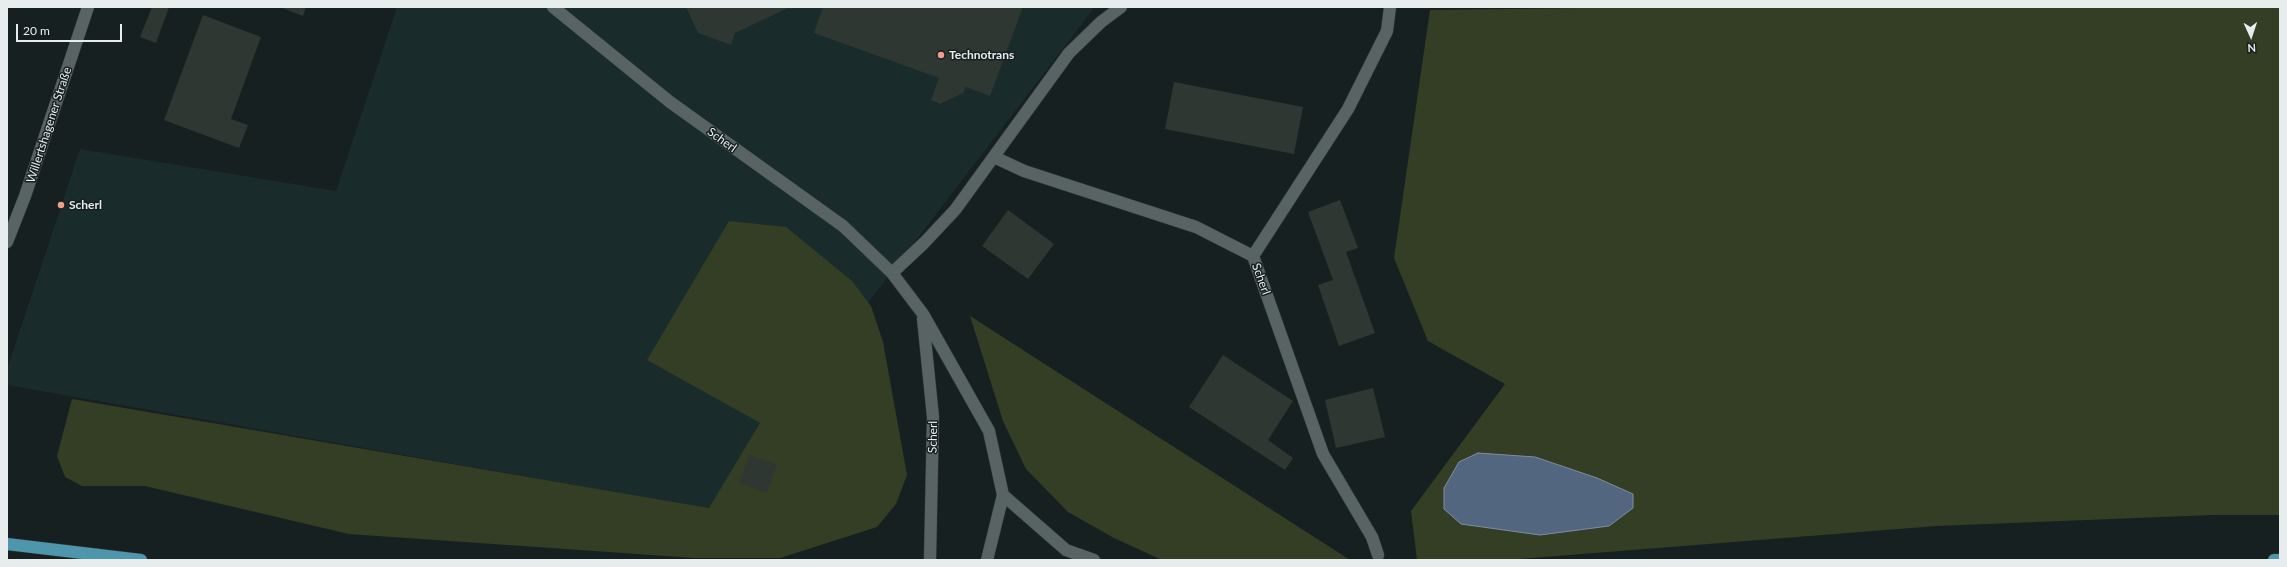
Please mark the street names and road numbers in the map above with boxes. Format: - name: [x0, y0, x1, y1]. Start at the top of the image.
- street label: Willertshagener Straße: [23, 65, 75, 185]
- street label: Scherl: [705, 125, 739, 155]
- street label: Scherl: [1249, 261, 1273, 297]
- street label: Scherl: [926, 421, 940, 453]

